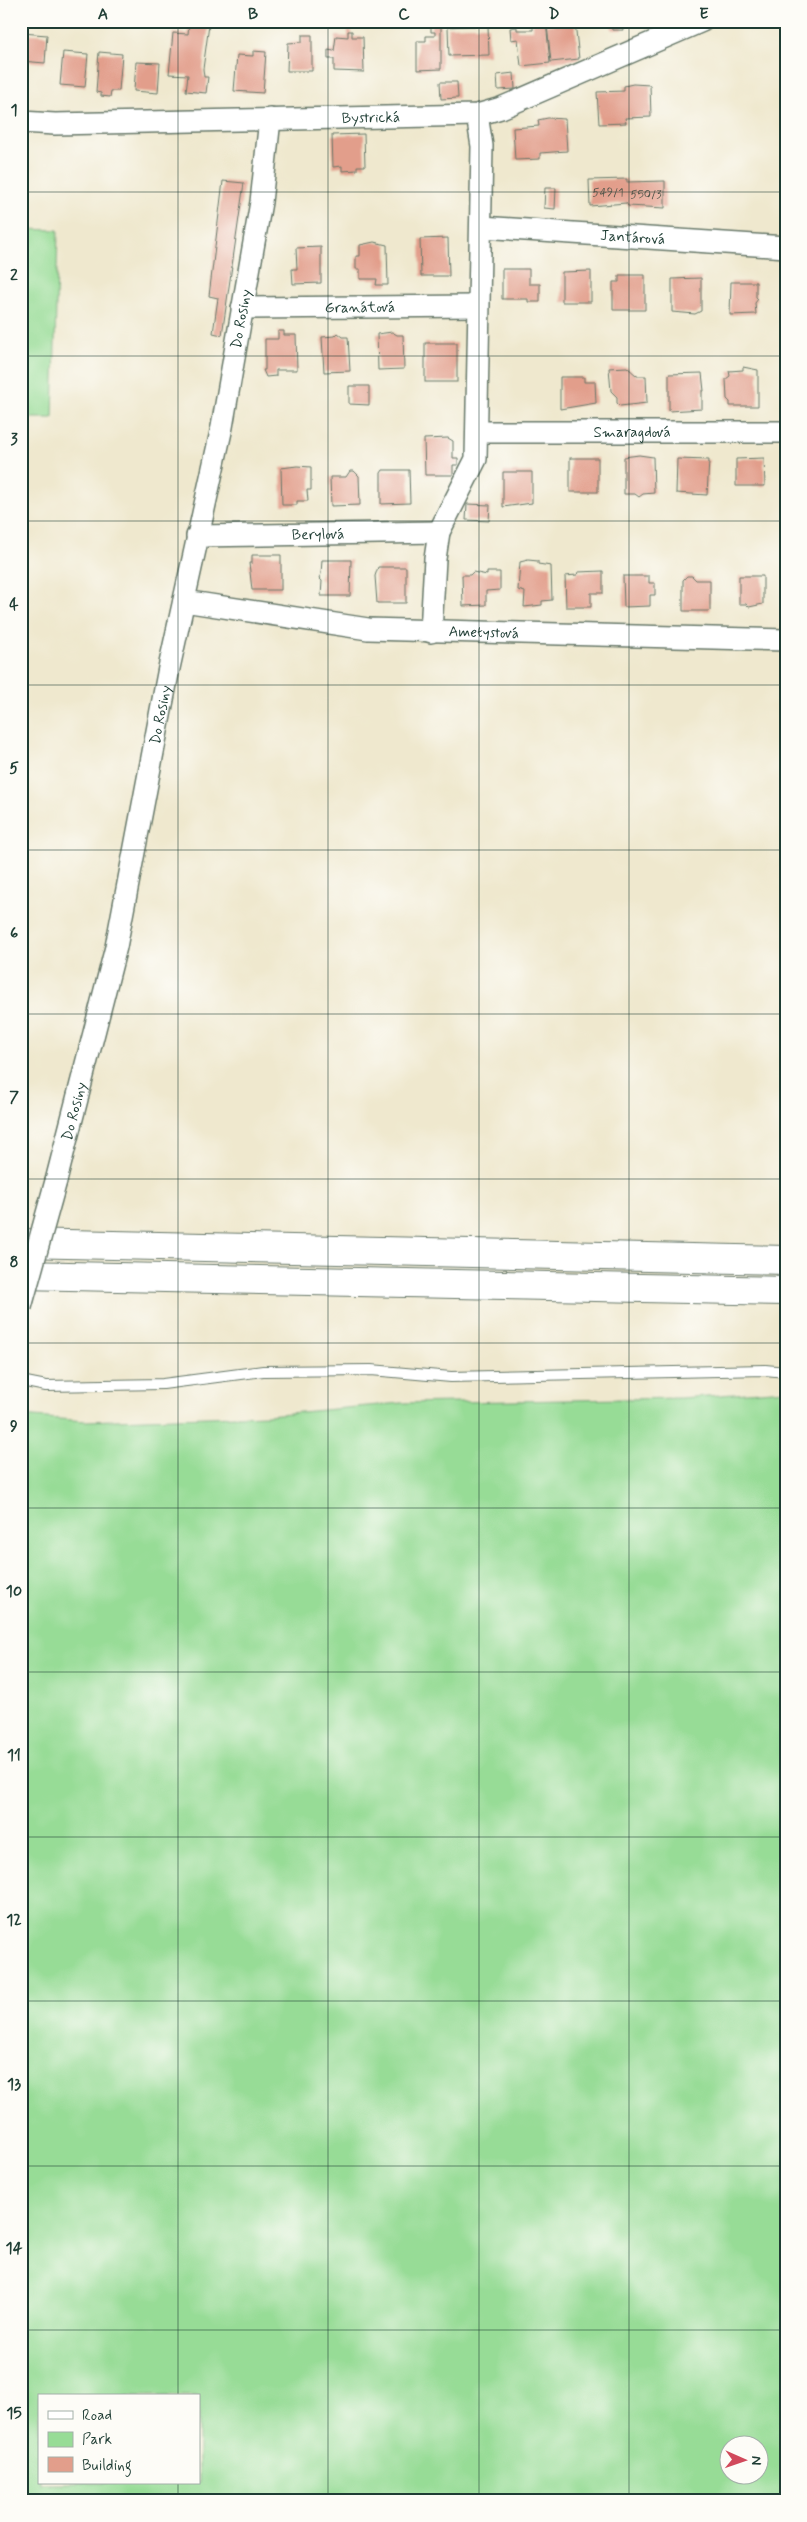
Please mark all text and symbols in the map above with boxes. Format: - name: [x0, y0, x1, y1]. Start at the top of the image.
- text: A: [98, 4, 108, 25]
- text: B: [248, 4, 258, 25]
- text: C: [398, 4, 410, 25]
- text: D: [548, 4, 560, 25]
- text: E: [699, 4, 709, 25]
- text: 1: [10, 100, 18, 121]
- street label: Bystrická: [342, 108, 400, 129]
- house number: 549/1: [592, 185, 624, 201]
- house number: 550/3: [630, 187, 662, 203]
- street label: Jantárová: [600, 226, 666, 250]
- text: 2: [10, 265, 18, 286]
- street label: Do Rosiny: [227, 288, 257, 350]
- street label: Granátová: [325, 298, 395, 318]
- street label: Smaragdová: [593, 423, 671, 443]
- text: 3: [10, 429, 18, 450]
- street label: Berylová: [292, 525, 344, 545]
- text: 4: [9, 594, 19, 615]
- street label: Ametystová: [448, 622, 519, 644]
- street label: Do Rosiny: [146, 683, 177, 746]
- text: 5: [9, 758, 19, 779]
- text: 6: [10, 923, 18, 944]
- street label: Do Rosiny: [58, 1080, 92, 1143]
- text: 7: [9, 1087, 19, 1108]
- text: 8: [9, 1252, 19, 1273]
- text: 9: [10, 1416, 18, 1437]
- text: 10: [6, 1581, 22, 1602]
- text: 11: [7, 1745, 21, 1766]
- text: 12: [6, 1910, 22, 1931]
- text: 13: [7, 2074, 21, 2095]
- text: 14: [6, 2238, 23, 2259]
- legend: [38, 2394, 200, 2484]
- text: 15: [6, 2403, 22, 2424]
- text: Road: [82, 2406, 112, 2426]
- text: Park: [82, 2430, 112, 2450]
- north arrow: [720, 2434, 770, 2484]
- text: N: [747, 2455, 765, 2465]
- text: Building: [82, 2456, 132, 2477]

